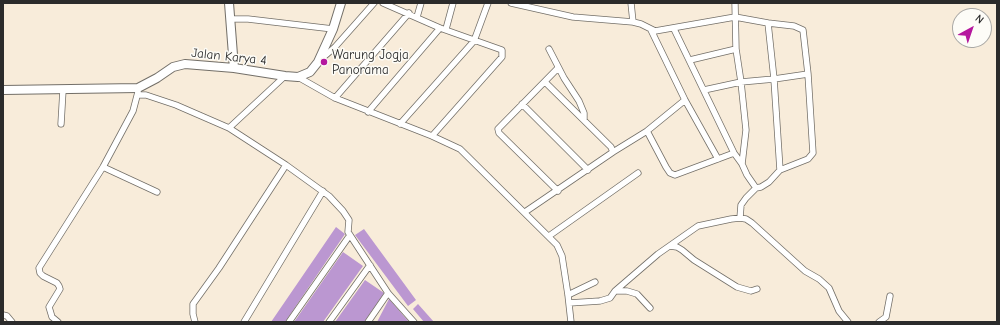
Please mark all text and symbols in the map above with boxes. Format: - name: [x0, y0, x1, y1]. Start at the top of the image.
- north arrow: [952, 8, 992, 48]
- text: N: [972, 12, 986, 26]
- street label: Jalan Karya 4: [190, 45, 268, 69]
- place label: Warung Jogja Panorama: [332, 47, 409, 78]
- marker: Warung Jogja Panorama: [319, 57, 329, 67]

